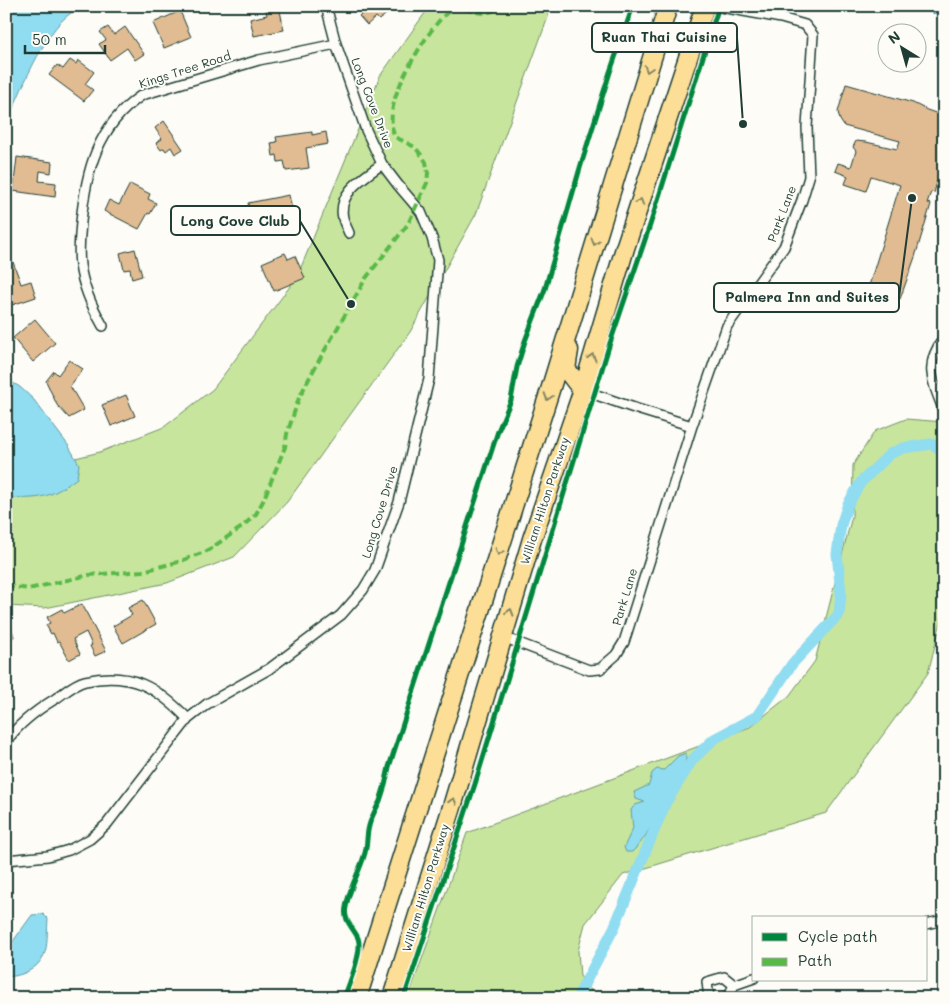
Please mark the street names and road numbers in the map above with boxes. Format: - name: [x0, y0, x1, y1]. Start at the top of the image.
- street label: Kings Tree Road: [137, 47, 233, 91]
- street label: Long Cove Drive: [348, 55, 398, 150]
- street label: Park Lane: [763, 183, 799, 244]
- street label: William Hilton Parkway: [516, 435, 572, 566]
- street label: Long Cove Drive: [357, 464, 401, 560]
- street label: Park Lane: [608, 566, 640, 627]
- street label: William Hilton Parkway: [398, 822, 452, 954]

